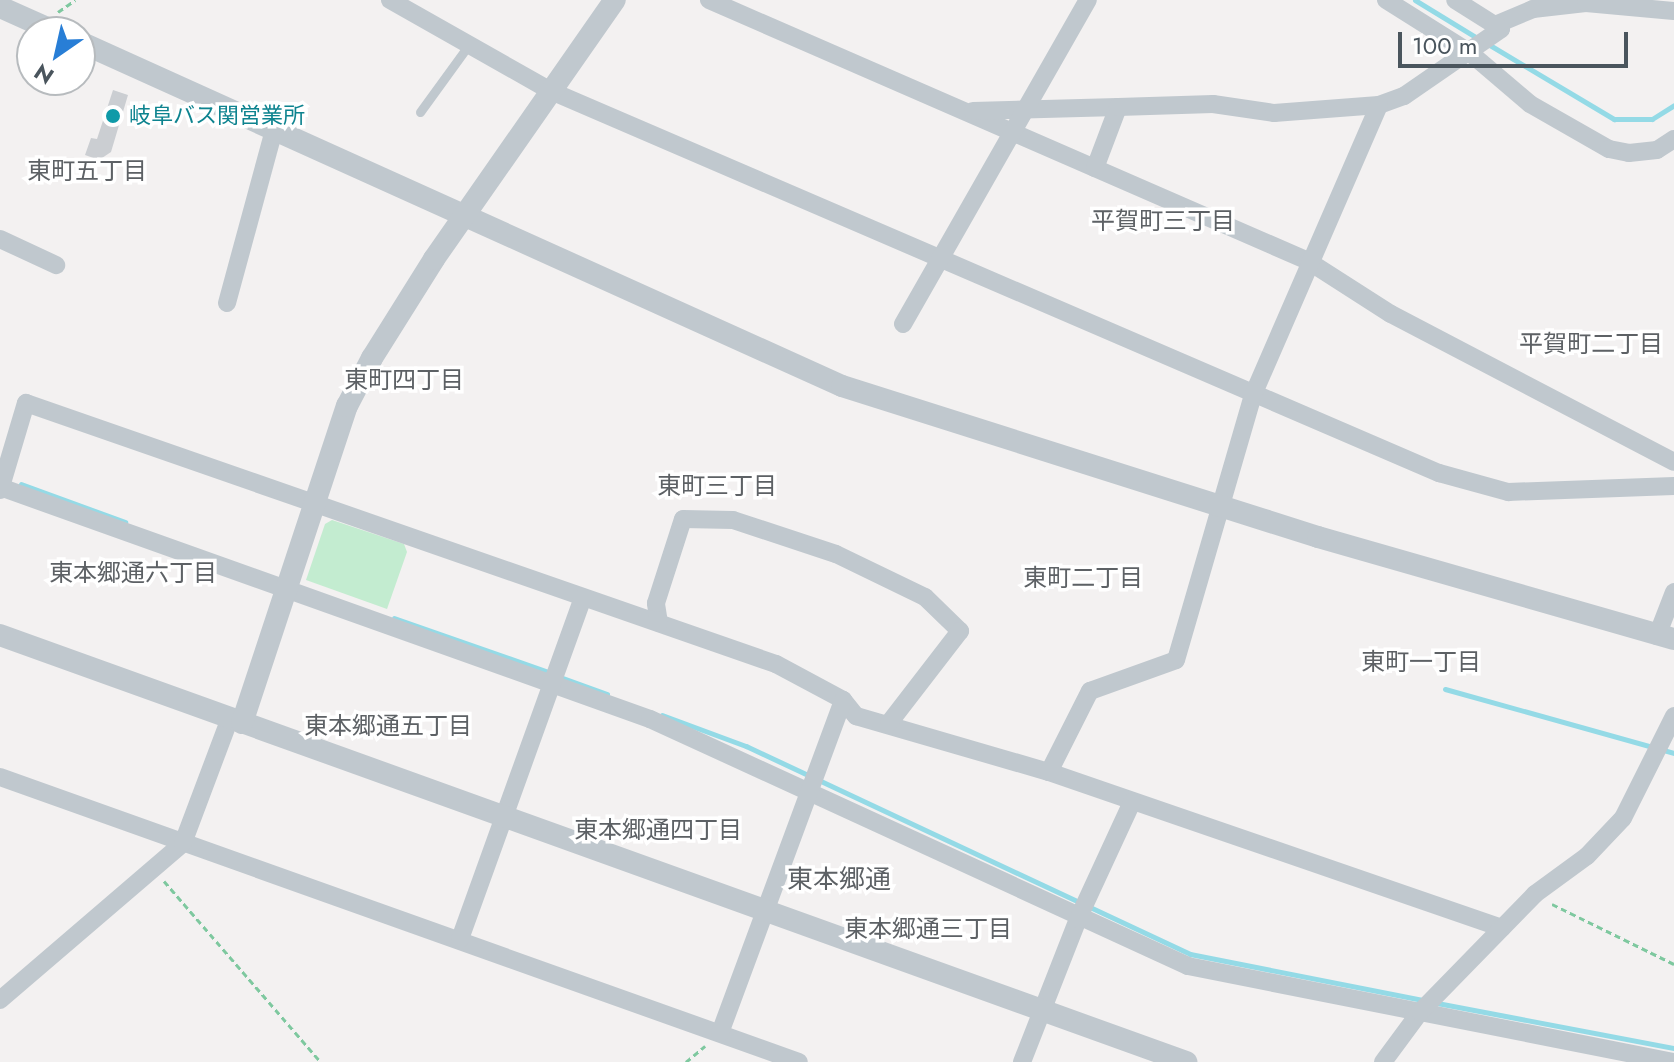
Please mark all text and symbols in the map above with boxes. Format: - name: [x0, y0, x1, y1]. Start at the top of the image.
- north arrow: [16, 16, 96, 96]
- scale bar: [1402, 16, 1632, 66]
- text: 100 m: [1412, 28, 1478, 63]
- text: N: [28, 56, 60, 92]
- place label: 岐阜バス関営業所: [129, 103, 305, 129]
- marker: 岐阜バス関営業所: [104, 107, 122, 125]
- district label: 東町五丁目: [27, 157, 147, 185]
- district label: 平賀町三丁目: [1091, 207, 1235, 235]
- district label: 平賀町二丁目: [1519, 330, 1663, 358]
- district label: 東町四丁目: [344, 366, 464, 394]
- district label: 東町三丁目: [657, 472, 777, 500]
- district label: 東本郷通六丁目: [49, 559, 217, 587]
- district label: 東町二丁目: [1023, 564, 1143, 592]
- district label: 東町一丁目: [1361, 648, 1481, 676]
- district label: 東本郷通五丁目: [304, 712, 472, 740]
- district label: 東本郷通四丁目: [574, 816, 742, 844]
- district label: 東本郷通: [787, 864, 891, 896]
- district label: 東本郷通三丁目: [844, 915, 1012, 943]

